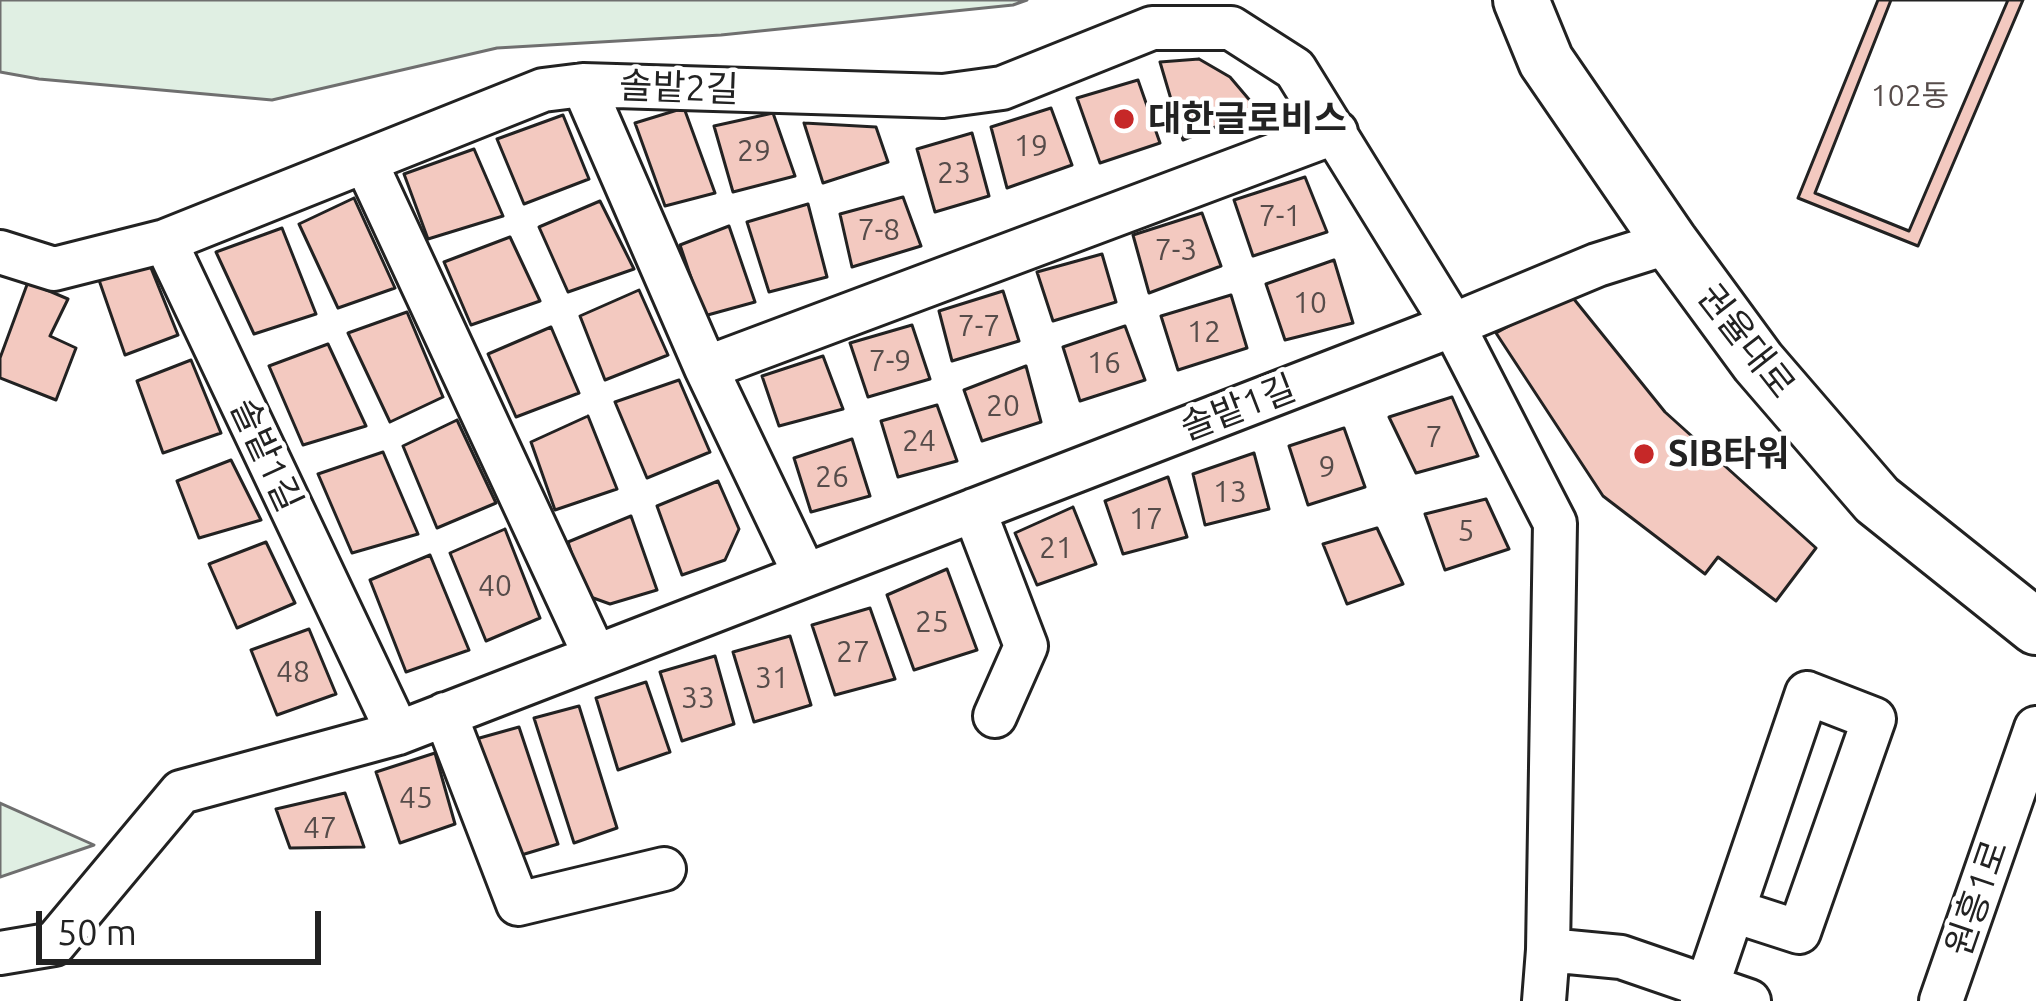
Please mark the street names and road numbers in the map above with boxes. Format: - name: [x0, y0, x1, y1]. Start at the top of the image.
- street label: 솔밭2길: [618, 64, 740, 112]
- street label: 권율대로: [1688, 276, 1804, 406]
- street label: 솔밭1길: [1174, 366, 1302, 450]
- street label: 솔밭1길: [221, 392, 311, 518]
- street label: 원흥1로: [1937, 834, 2017, 962]

